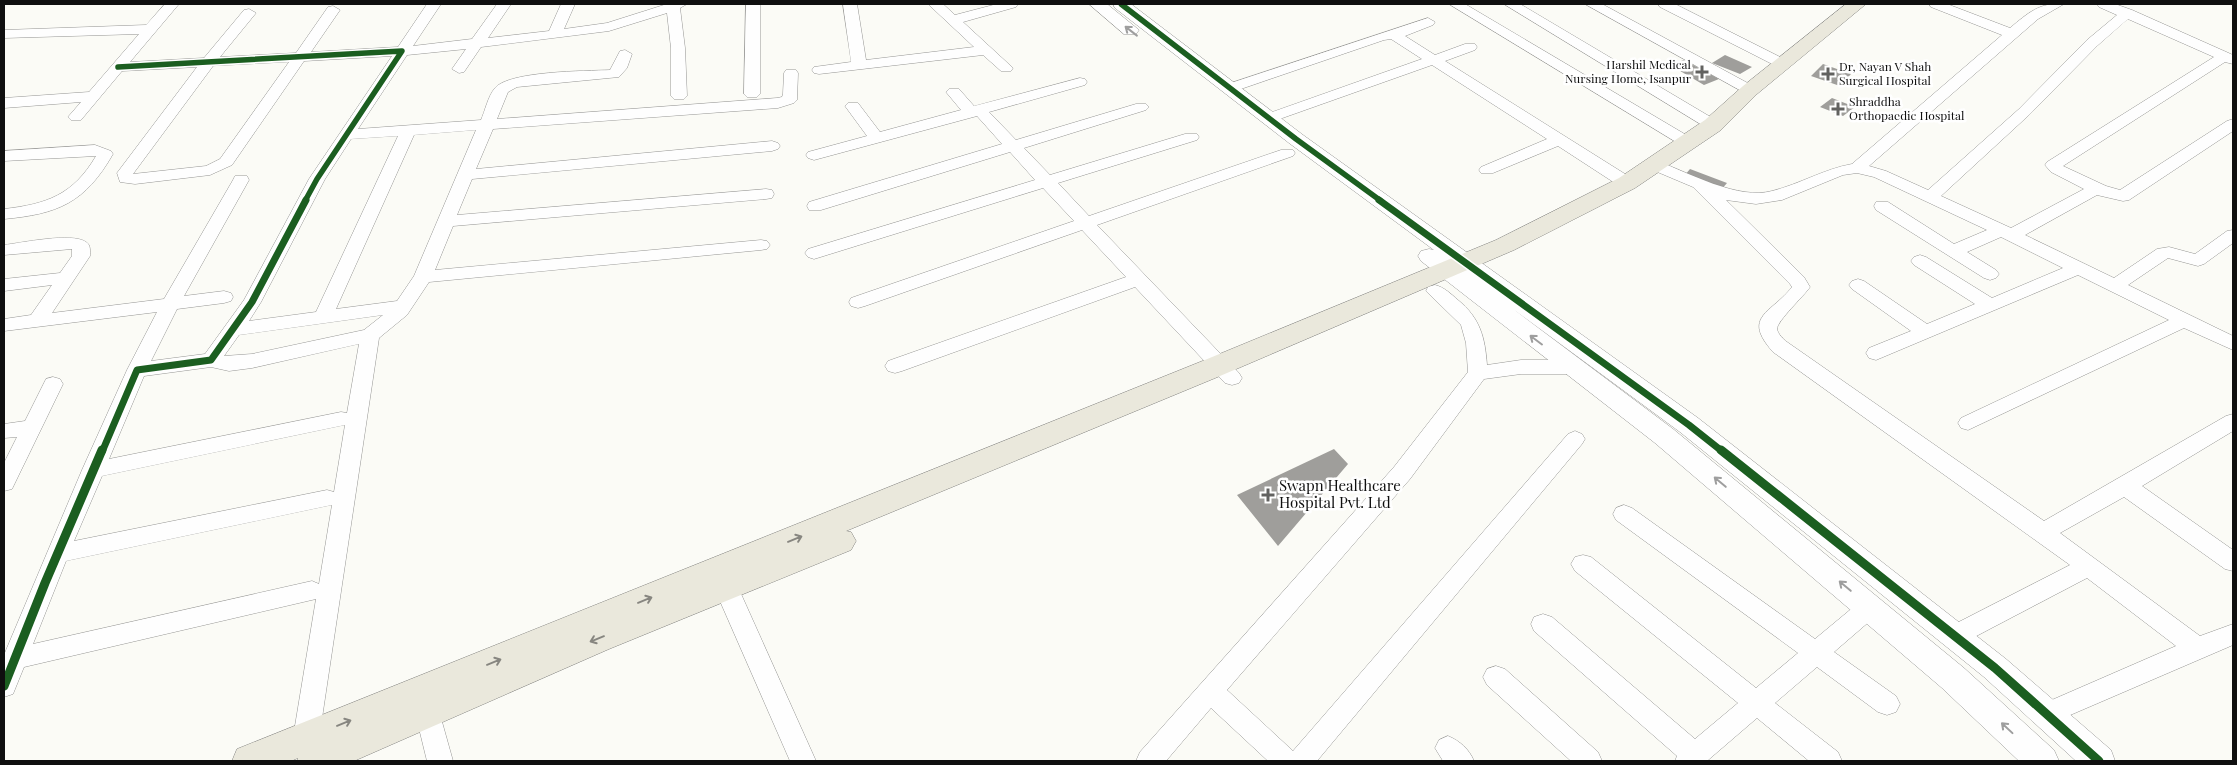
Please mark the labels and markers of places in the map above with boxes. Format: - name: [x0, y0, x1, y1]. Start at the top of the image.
- place label: Harshil Medical Nursing Home, Isanpur: [1565, 56, 1692, 86]
- place label: Dr, Nayan V Shah Surgical Hospital: [1839, 58, 1931, 88]
- marker: Harshil Medical Nursing Home, Isanpur: [1695, 65, 1709, 79]
- marker: Dr, Nayan V Shah Surgical Hospital: [1821, 67, 1835, 81]
- place label: Shraddha Orthopaedic Hospital: [1849, 93, 1965, 123]
- marker: Shraddha Orthopaedic Hospital: [1831, 102, 1845, 116]
- place label: Swapn Healthcare Hospital Pvt. Ltd: [1279, 475, 1401, 512]
- marker: Swapn Healthcare Hospital Pvt. Ltd: [1261, 488, 1275, 502]

